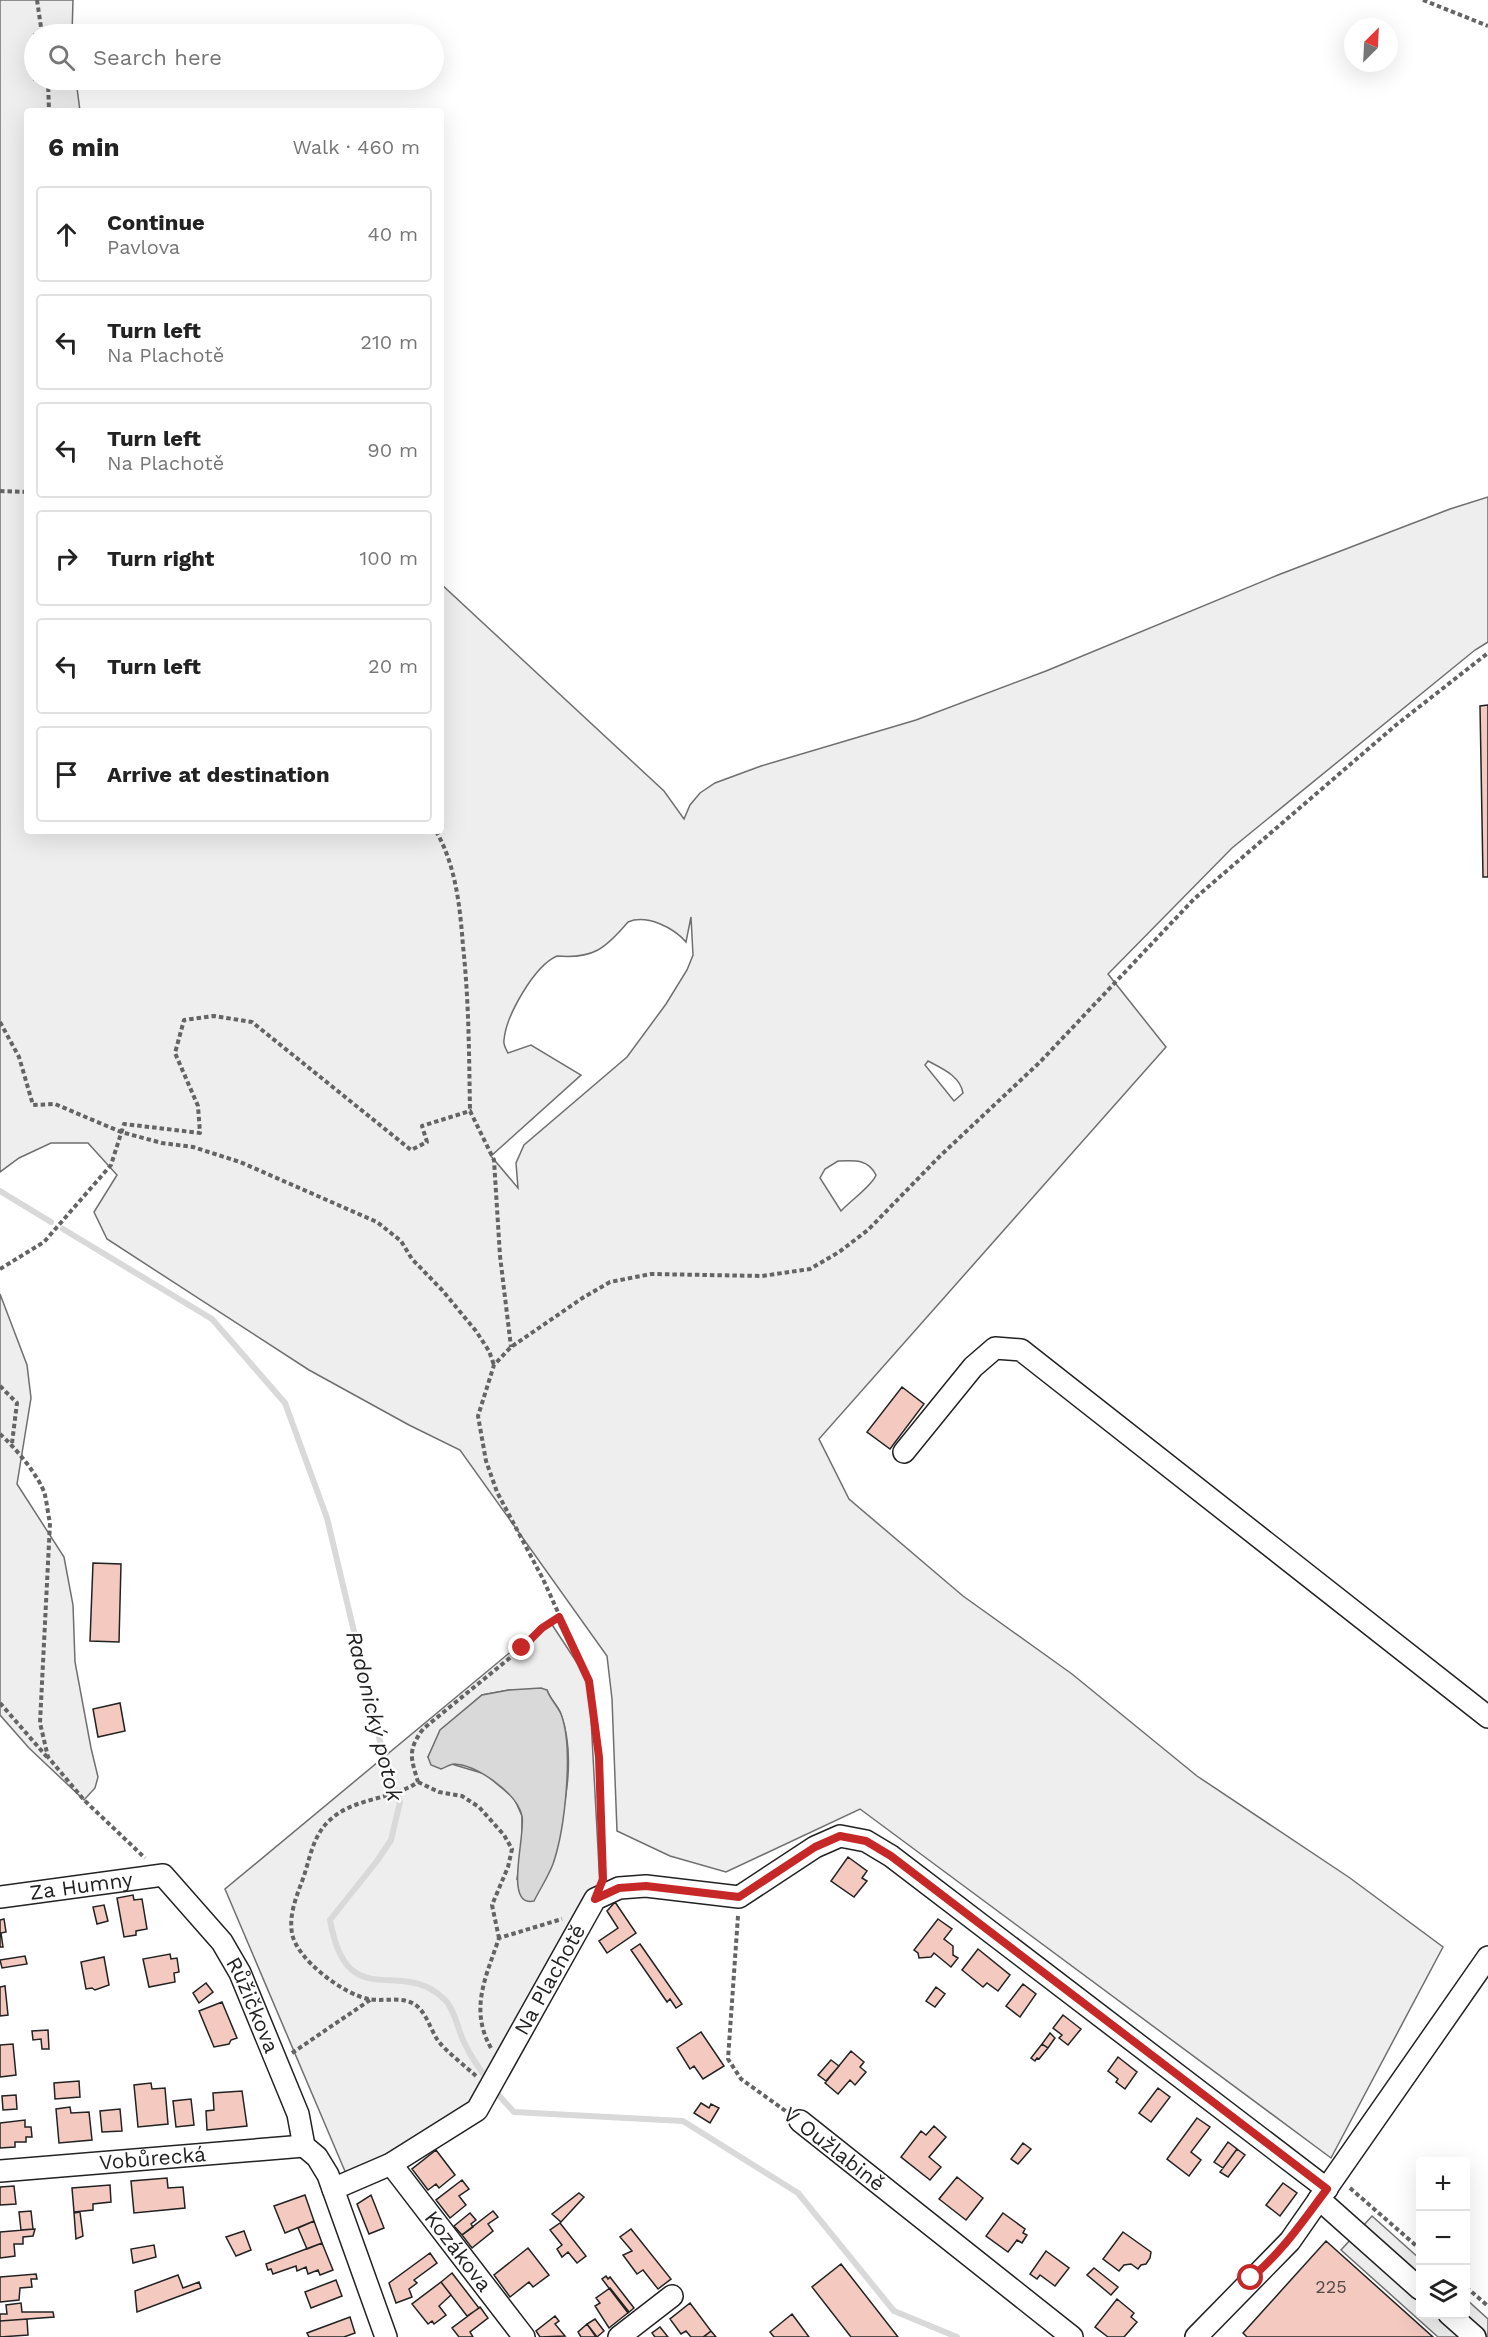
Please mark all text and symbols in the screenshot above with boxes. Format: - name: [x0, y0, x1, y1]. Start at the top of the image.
- north arrow: [1344, 18, 1398, 72]
- search box: [24, 24, 444, 90]
- icon: search: [45, 41, 78, 74]
- text: Search here: [93, 45, 222, 70]
- text: 6 min: [48, 132, 120, 162]
- text: Walk · 460 m: [292, 135, 420, 159]
- text: Continue: [107, 210, 205, 235]
- icon: ahead: [50, 218, 83, 251]
- text: 40 m: [367, 222, 418, 246]
- text: Pavlova: [107, 235, 180, 259]
- text: Turn left: [107, 318, 201, 343]
- icon: left: [50, 326, 83, 359]
- text: 210 m: [360, 330, 418, 354]
- text: Na Plachotě: [107, 343, 224, 367]
- text: Turn left: [107, 426, 201, 451]
- icon: left: [50, 434, 83, 467]
- text: 90 m: [367, 438, 418, 462]
- text: Na Plachotě: [107, 451, 224, 475]
- icon: right: [50, 542, 83, 575]
- text: Turn right: [107, 546, 214, 571]
- text: 100 m: [359, 546, 418, 570]
- icon: left: [50, 650, 83, 683]
- text: Turn left: [107, 654, 201, 679]
- text: 20 m: [368, 654, 418, 678]
- icon: arrive: [50, 758, 83, 791]
- text: Arrive at destination: [107, 762, 330, 787]
- water label: Radonický potok: [341, 1628, 408, 1805]
- route end: [508, 1634, 534, 1660]
- street label: Za Humny: [28, 1866, 134, 1905]
- street label: Na Plachotě: [508, 1920, 590, 2039]
- street label: Růžičkova: [221, 1952, 285, 2057]
- street label: V Oužlabině: [778, 2101, 890, 2196]
- street label: Vobůrecká: [98, 2141, 207, 2175]
- map controls: [1416, 2157, 1470, 2319]
- button: +: [1416, 2157, 1470, 2211]
- street label: Kozákova: [420, 2206, 497, 2296]
- button: −: [1416, 2211, 1470, 2265]
- route start: [1237, 2264, 1263, 2290]
- button: layers: [1416, 2265, 1470, 2319]
- house number: 225: [1315, 2276, 1347, 2297]

